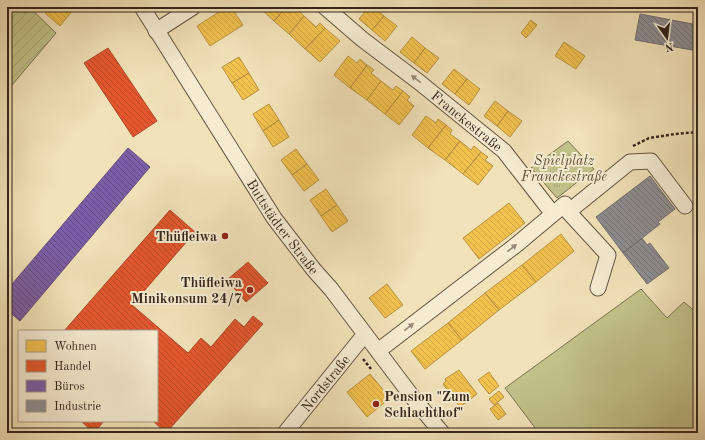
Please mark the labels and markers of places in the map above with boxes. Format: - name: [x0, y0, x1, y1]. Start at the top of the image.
- place label: Thüfleiwa: [155, 230, 217, 244]
- marker: Thüfleiwa: [220, 231, 230, 241]
- place label: Thüfleiwa Minikonsum 24/7: [131, 276, 242, 307]
- marker: Thüfleiwa Minikonsum 24/7: [245, 285, 255, 295]
- place label: Pension "Zum Schlachthof": [384, 390, 470, 420]
- marker: Pension "Zum Schlachthof": [371, 399, 381, 409]

